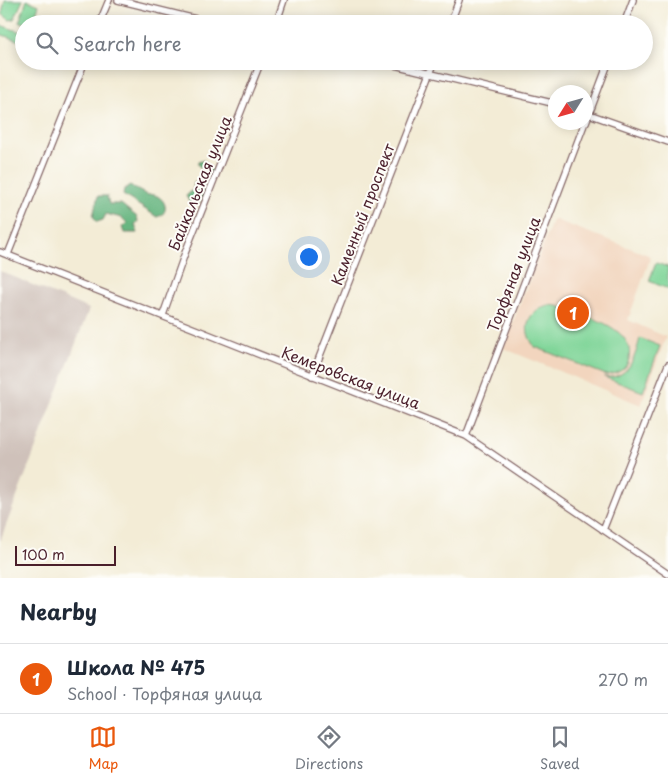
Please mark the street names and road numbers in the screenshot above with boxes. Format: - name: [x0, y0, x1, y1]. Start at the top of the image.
- street label: Байкальская улица: [161, 111, 237, 254]
- street label: Каменный проспект: [324, 139, 400, 288]
- street label: Торфяная улица: [480, 212, 546, 335]
- street label: Кемеровская улица: [278, 340, 424, 414]

